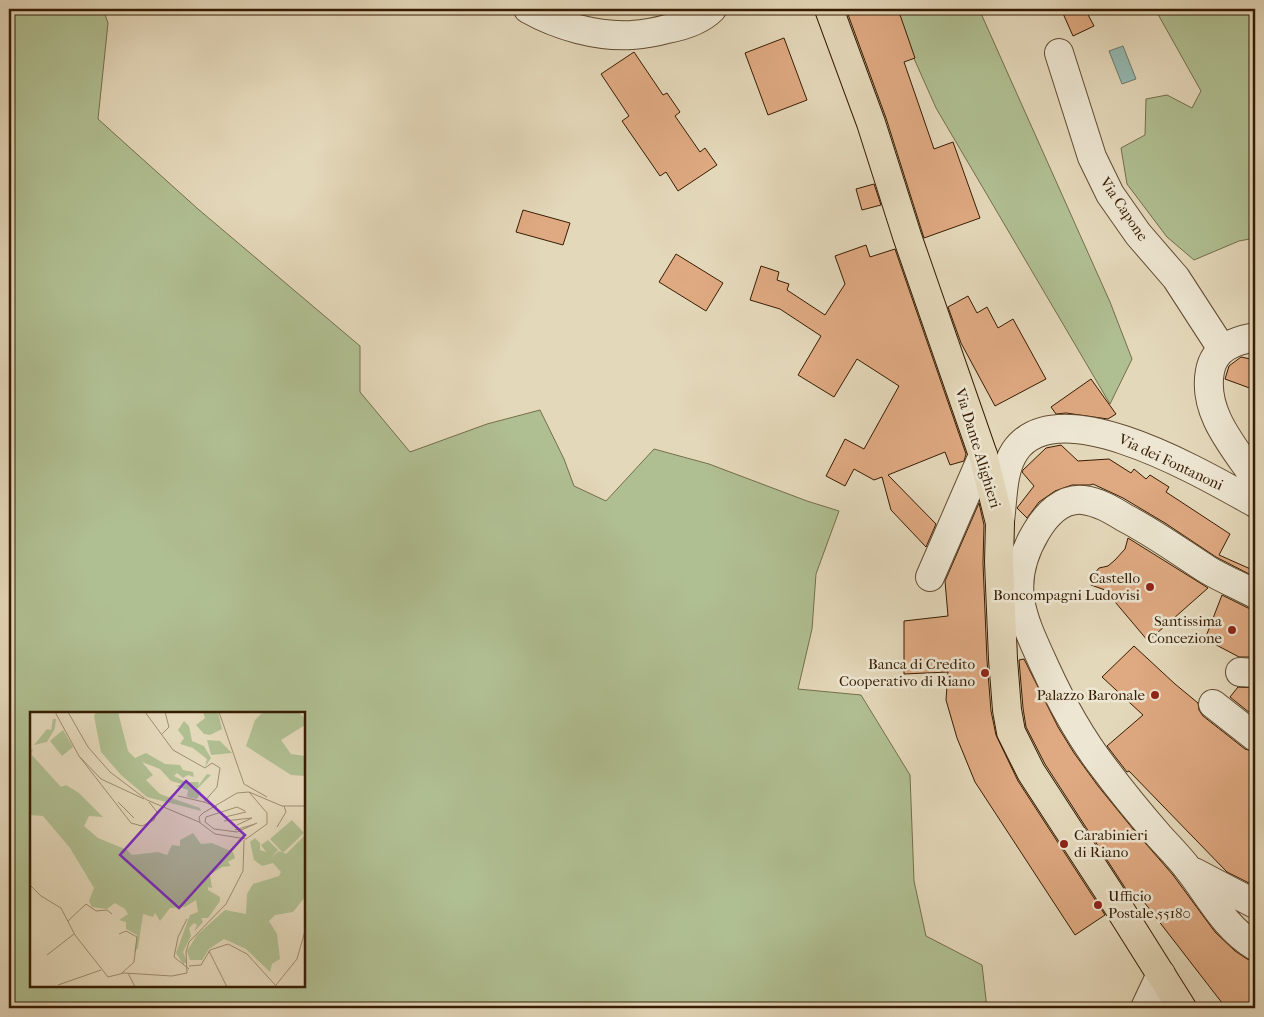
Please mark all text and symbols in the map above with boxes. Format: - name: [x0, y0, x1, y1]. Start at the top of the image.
- street label: Via Capone: [1096, 173, 1152, 245]
- street label: Via Dante Alighieri: [951, 385, 1005, 511]
- street label: Via dei Fontanoni: [1115, 429, 1227, 494]
- place label: Castello Boncompagni Ludovisi: [993, 569, 1141, 604]
- marker: Castello Boncompagni Ludovisi: [1144, 581, 1156, 593]
- place label: Santissima Concezione: [1147, 612, 1223, 647]
- marker: Santissima Concezione: [1226, 624, 1238, 636]
- place label: Banca di Credito Cooperativo di Riano: [839, 655, 975, 690]
- marker: Banca di Credito Cooperativo di Riano: [979, 667, 991, 679]
- place label: Palazzo Baronale: [1036, 686, 1146, 704]
- marker: Palazzo Baronale: [1149, 689, 1161, 701]
- inset map: [30, 712, 305, 987]
- place label: Carabinieri di Riano: [1074, 826, 1148, 861]
- marker: Carabinieri di Riano: [1058, 838, 1070, 850]
- place label: Ufficio Postale 55180: [1108, 887, 1191, 922]
- marker: Ufficio Postale 55180: [1092, 899, 1104, 911]

